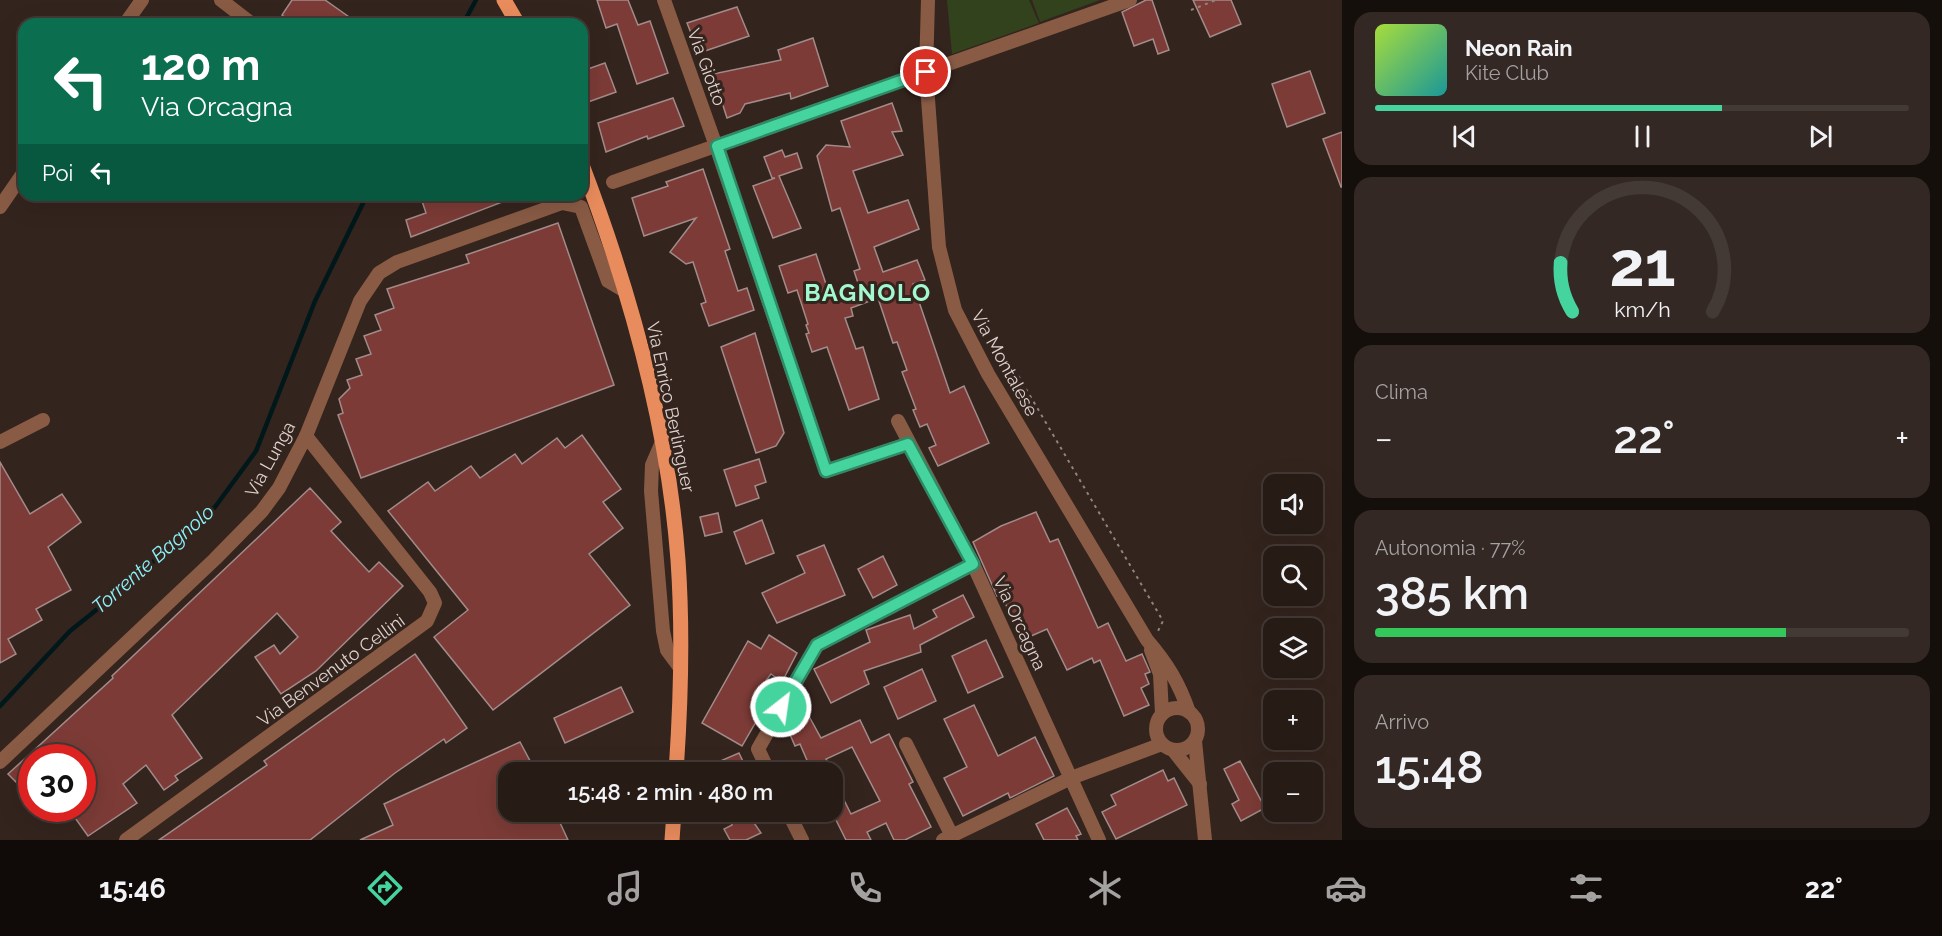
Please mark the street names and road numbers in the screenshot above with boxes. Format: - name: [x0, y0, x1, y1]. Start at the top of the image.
- street label: Via Giotto: [683, 26, 731, 109]
- street label: Via Montalese: [967, 306, 1043, 420]
- street label: Via Enrico Berlinguer: [643, 320, 700, 495]
- street label: Via Lunga: [241, 418, 299, 500]
- street label: Via Orcagna: [989, 573, 1051, 673]
- street label: Via Benvenuto Cellini: [253, 610, 409, 730]

